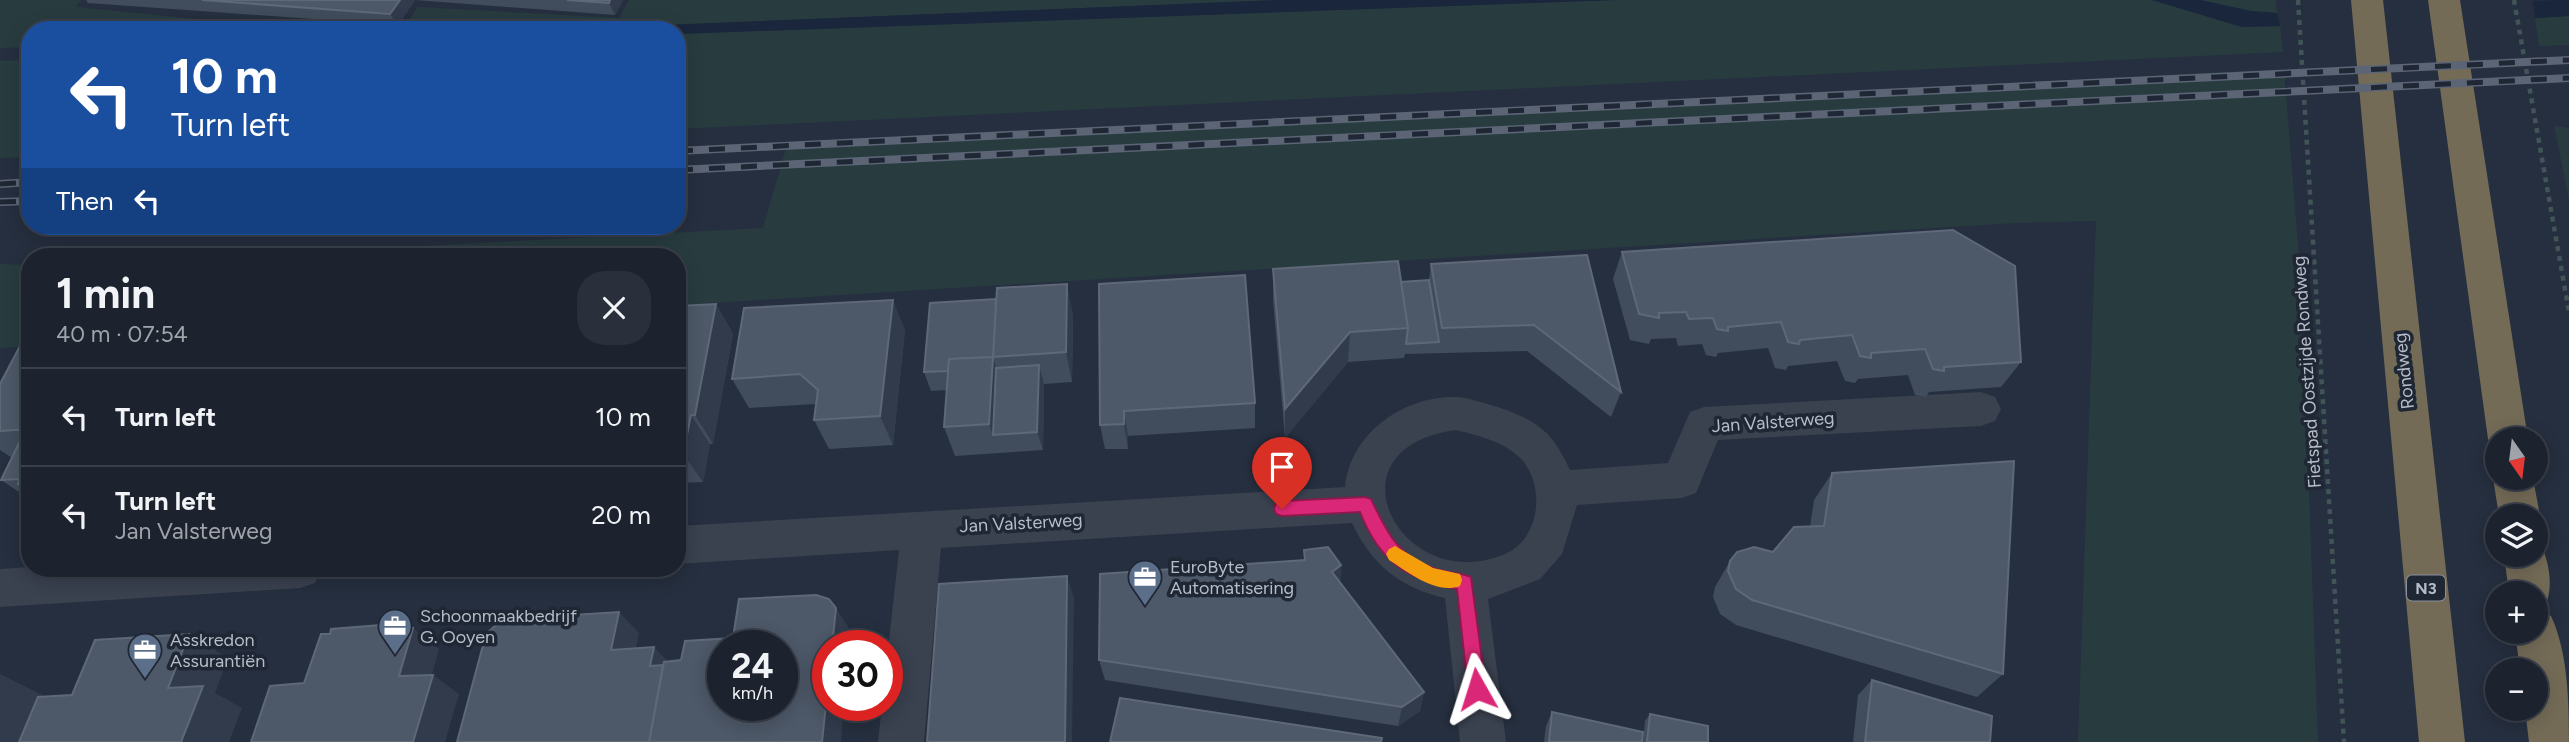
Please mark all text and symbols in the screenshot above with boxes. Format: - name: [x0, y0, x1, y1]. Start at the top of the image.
- text: 10 m: [171, 46, 278, 105]
- icon: left: [56, 49, 147, 140]
- text: Turn left: [171, 106, 290, 144]
- icon: left: [128, 182, 166, 220]
- text: Then: [56, 185, 114, 217]
- street label: Fietspad Oostzijde Rondweg: [2288, 255, 2326, 489]
- text: 1 min: [56, 268, 155, 319]
- button: close: [577, 271, 651, 345]
- text: 40 m · 07:54: [56, 320, 188, 348]
- street label: Rondweg: [2389, 332, 2419, 410]
- icon: left: [56, 398, 94, 436]
- text: Turn left: [115, 401, 216, 433]
- text: 10 m: [595, 401, 651, 433]
- street label: Jan Valsterweg: [1711, 407, 1835, 437]
- north arrow: [2485, 427, 2548, 490]
- map controls: [2485, 427, 2548, 721]
- pin: [1252, 437, 1312, 509]
- icon: arrive: [1263, 448, 1301, 486]
- text: Turn left: [115, 485, 216, 517]
- icon: left: [56, 496, 94, 534]
- text: 20 m: [591, 499, 651, 531]
- button: layers: [2485, 504, 2548, 567]
- street label: Jan Valsterweg: [959, 509, 1083, 537]
- text: Jan Valsterweg: [115, 517, 272, 545]
- place label: EuroByte Automatisering: [1170, 556, 1294, 599]
- office icon: EuroByte Automatisering: [1126, 558, 1164, 607]
- road number: N3: [2407, 576, 2445, 600]
- button: +: [2485, 581, 2548, 644]
- place label: Schoonmaakbedrijf G. Ooyen: [420, 605, 577, 648]
- office icon: Schoonmaakbedrijf G. Ooyen: [376, 607, 414, 656]
- place label: Asskredon Assurantiën: [170, 629, 265, 672]
- speed limit sign: 30: [812, 630, 903, 721]
- office icon: Asskredon Assurantiën: [126, 631, 164, 680]
- text: 24: [731, 645, 774, 687]
- position arrow: [1440, 652, 1514, 726]
- button: −: [2485, 658, 2548, 721]
- text: km/h: [732, 682, 773, 704]

